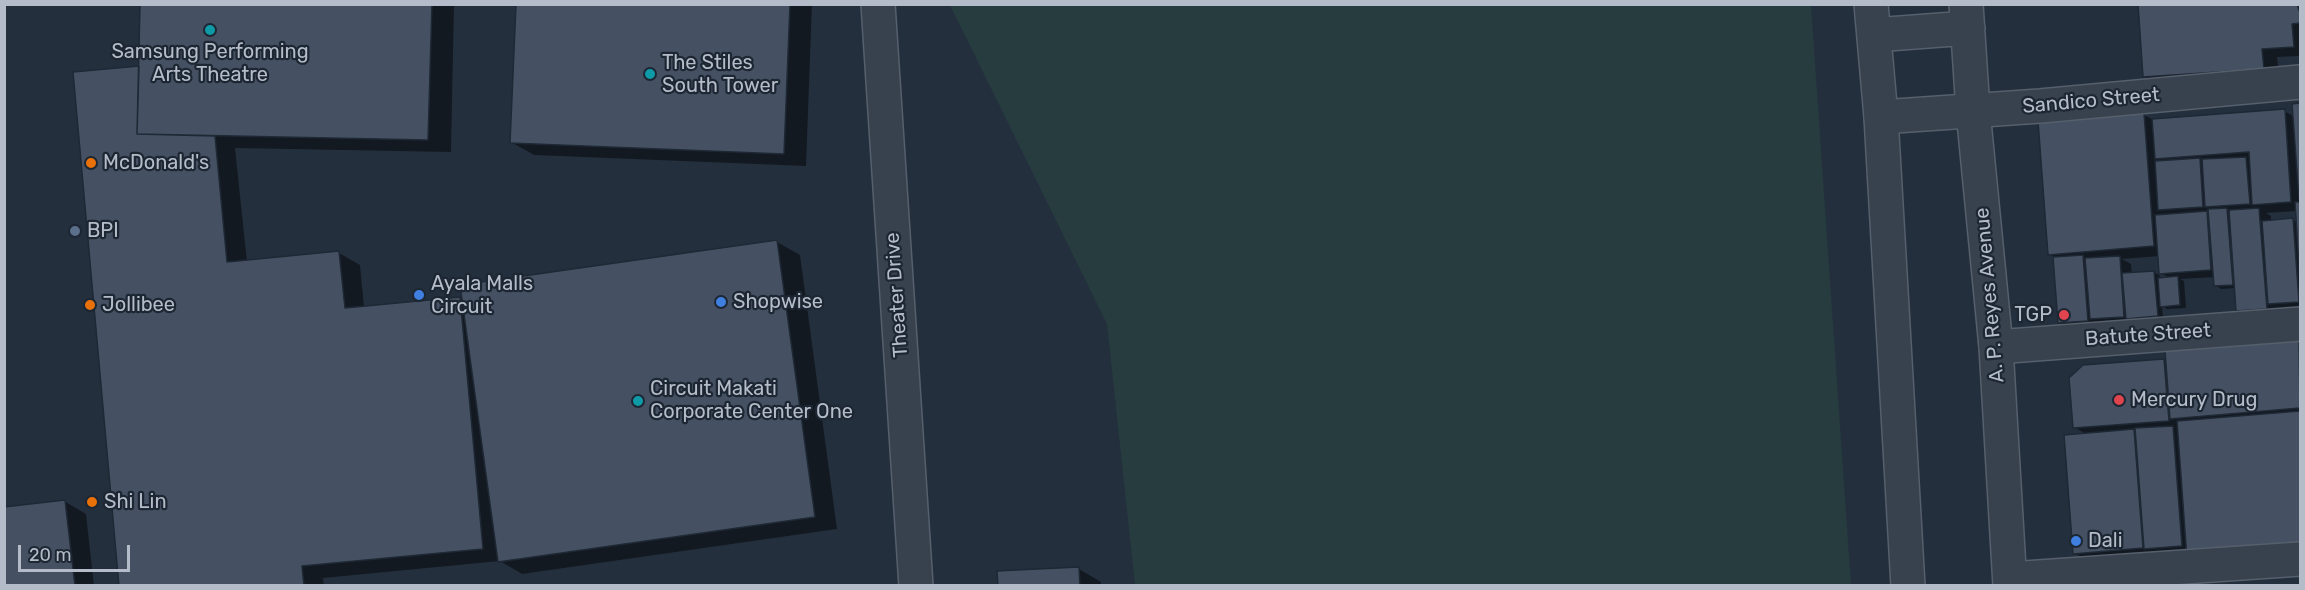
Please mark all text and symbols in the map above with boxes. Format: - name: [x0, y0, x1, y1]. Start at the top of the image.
- marker: Samsung Performing Arts Theatre: [203, 23, 217, 37]
- place label: Samsung Performing Arts Theatre: [111, 40, 309, 87]
- place label: The Stiles South Tower: [662, 51, 778, 98]
- marker: The Stiles South Tower: [643, 67, 657, 81]
- street label: Sandico Street: [2021, 83, 2161, 119]
- place label: McDonald's: [103, 151, 209, 175]
- marker: McDonald's: [84, 156, 98, 170]
- street label: A. P. Reyes Avenue: [1970, 207, 2010, 383]
- place label: BPI: [87, 219, 119, 243]
- marker: BPI: [68, 224, 82, 238]
- street label: Theater Drive: [881, 232, 913, 358]
- place label: Ayala Malls Circuit: [431, 272, 533, 319]
- marker: Ayala Malls Circuit: [412, 288, 426, 302]
- place label: Shopwise: [733, 290, 823, 314]
- place label: Jollibee: [102, 293, 175, 317]
- marker: Shopwise: [714, 295, 728, 309]
- marker: Jollibee: [83, 298, 97, 312]
- place label: TGP: [2014, 303, 2052, 327]
- marker: TGP: [2057, 308, 2071, 322]
- street label: Batute Street: [2084, 319, 2212, 351]
- place label: Circuit Makati Corporate Center One: [650, 377, 853, 424]
- place label: Mercury Drug: [2131, 388, 2257, 412]
- marker: Mercury Drug: [2112, 393, 2126, 407]
- marker: Circuit Makati Corporate Center One: [631, 394, 645, 408]
- place label: Shi Lin: [104, 490, 167, 514]
- marker: Shi Lin: [85, 495, 99, 509]
- place label: Dali: [2088, 529, 2123, 553]
- scale bar: [21, 533, 134, 571]
- marker: Dali: [2069, 534, 2083, 548]
- text: 20 m: [29, 544, 71, 566]

